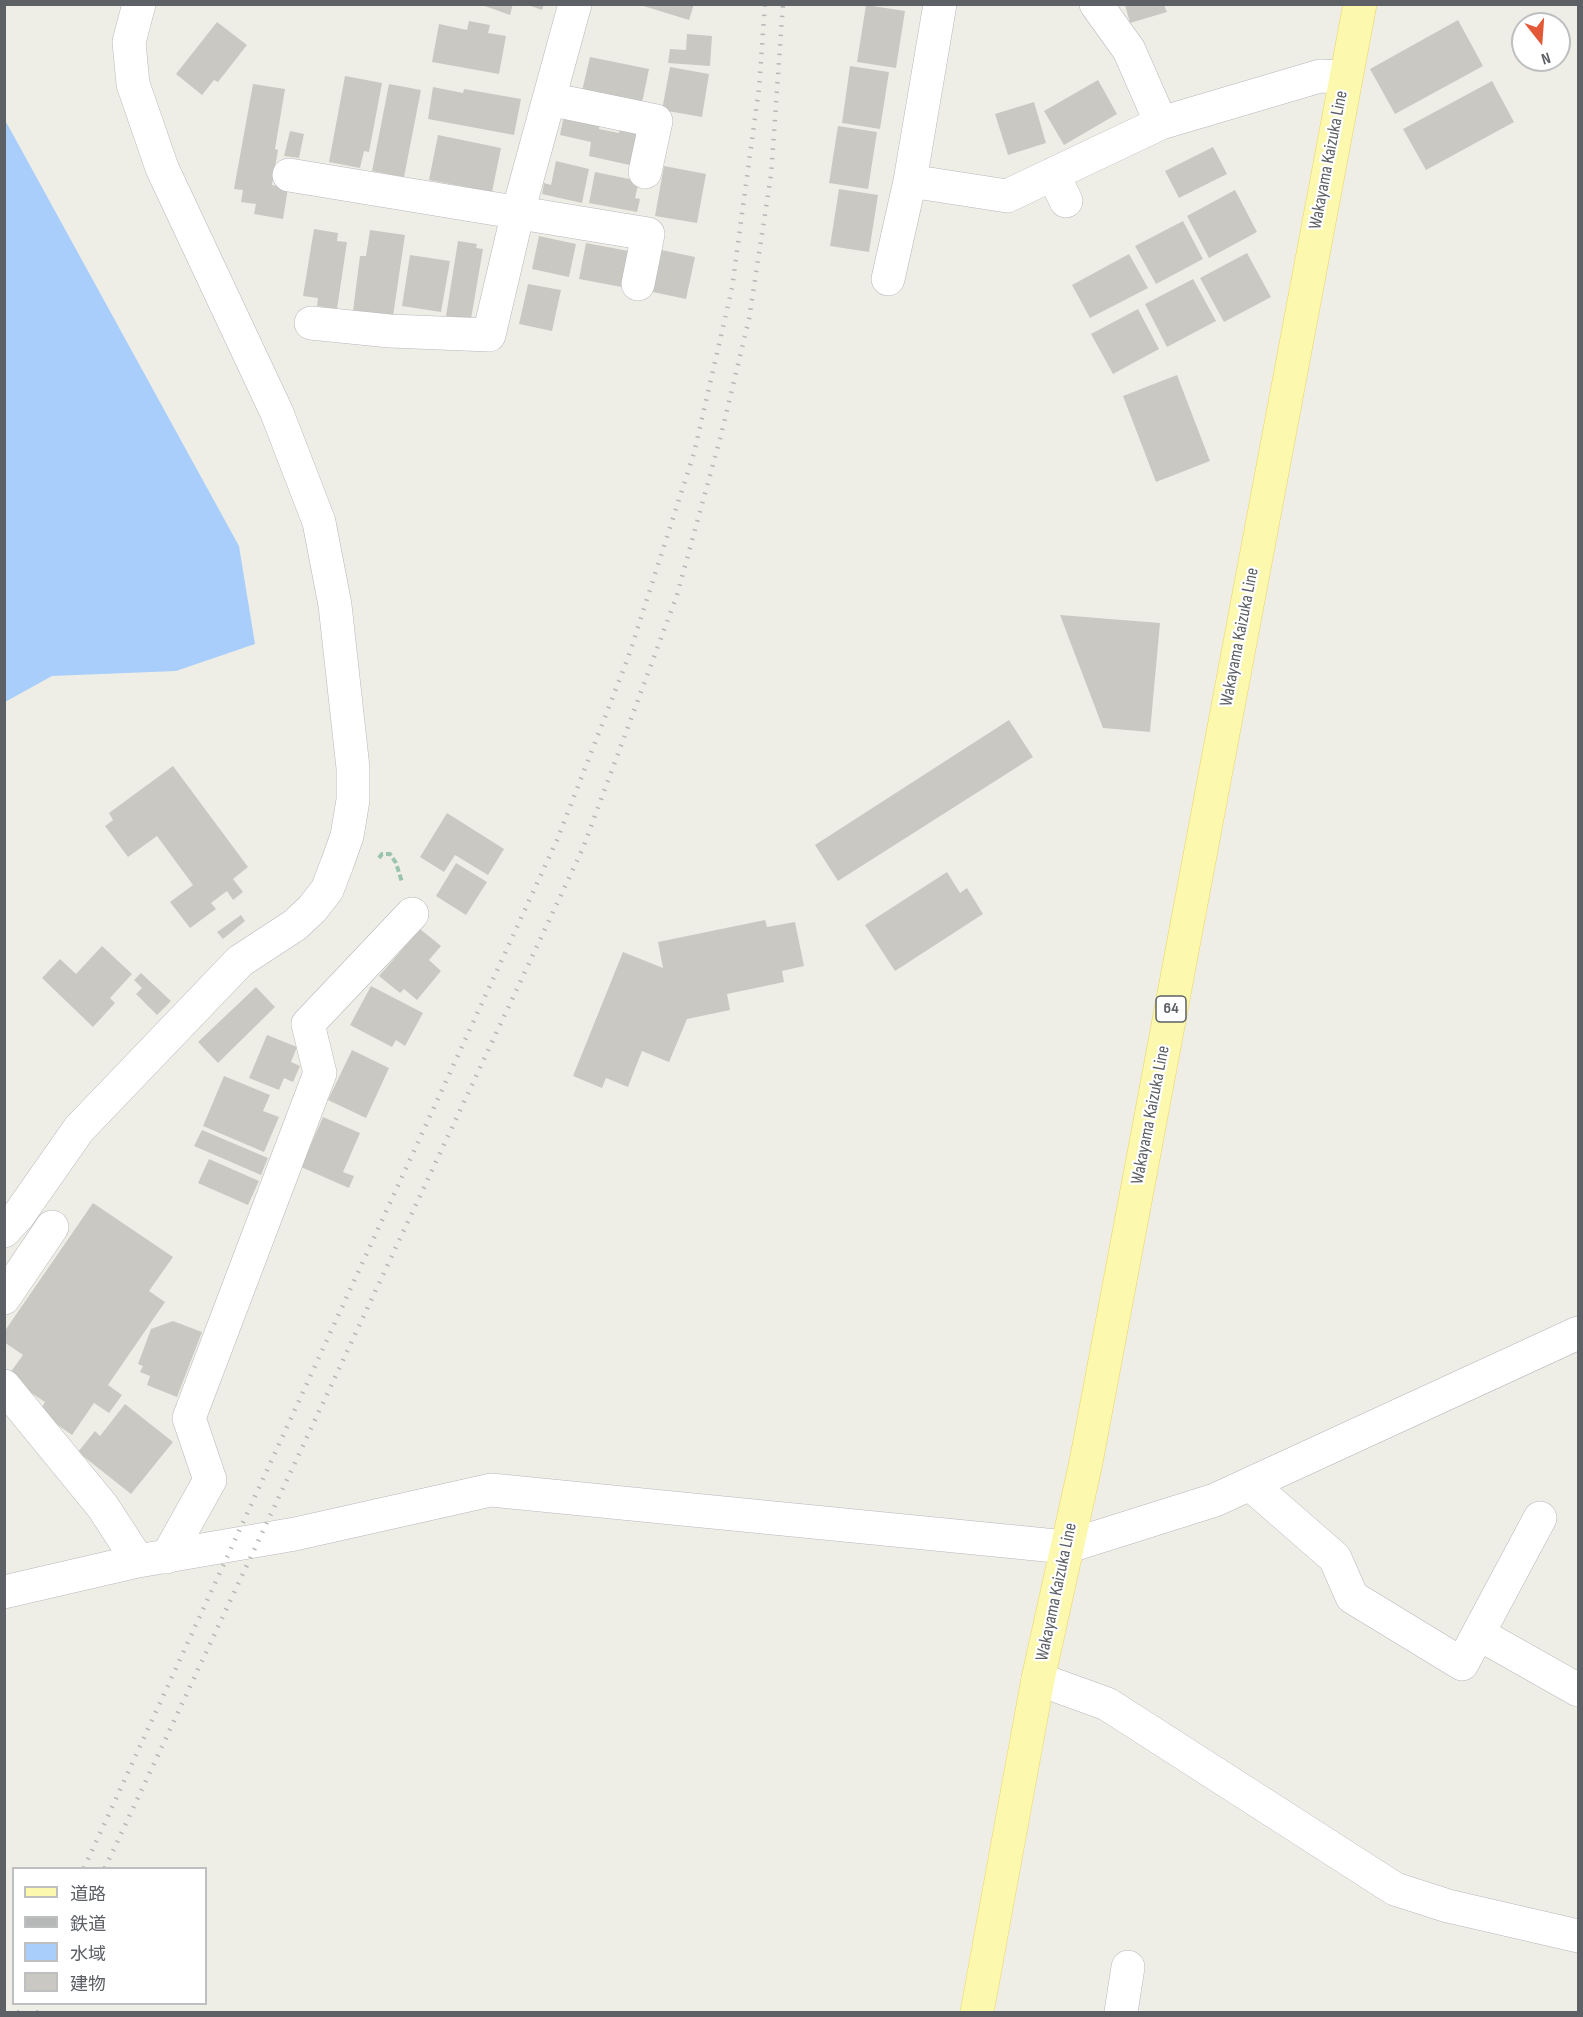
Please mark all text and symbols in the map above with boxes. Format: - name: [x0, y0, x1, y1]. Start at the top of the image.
- north arrow: [1511, 12, 1571, 72]
- text: N: [1539, 47, 1553, 68]
- street label: Wakayama Kaizuka Line: [1305, 89, 1353, 231]
- street label: Wakayama Kaizuka Line: [1216, 566, 1264, 708]
- road number: 64: [1156, 996, 1186, 1022]
- street label: Wakayama Kaizuka Line: [1127, 1044, 1175, 1186]
- street label: Wakayama Kaizuka Line: [1032, 1521, 1082, 1663]
- legend: [12, 1867, 207, 2005]
- text: 道路: [70, 1884, 106, 1905]
- text: 鉄道: [70, 1914, 106, 1935]
- text: 水域: [70, 1944, 106, 1965]
- text: 建物: [70, 1974, 106, 1995]

